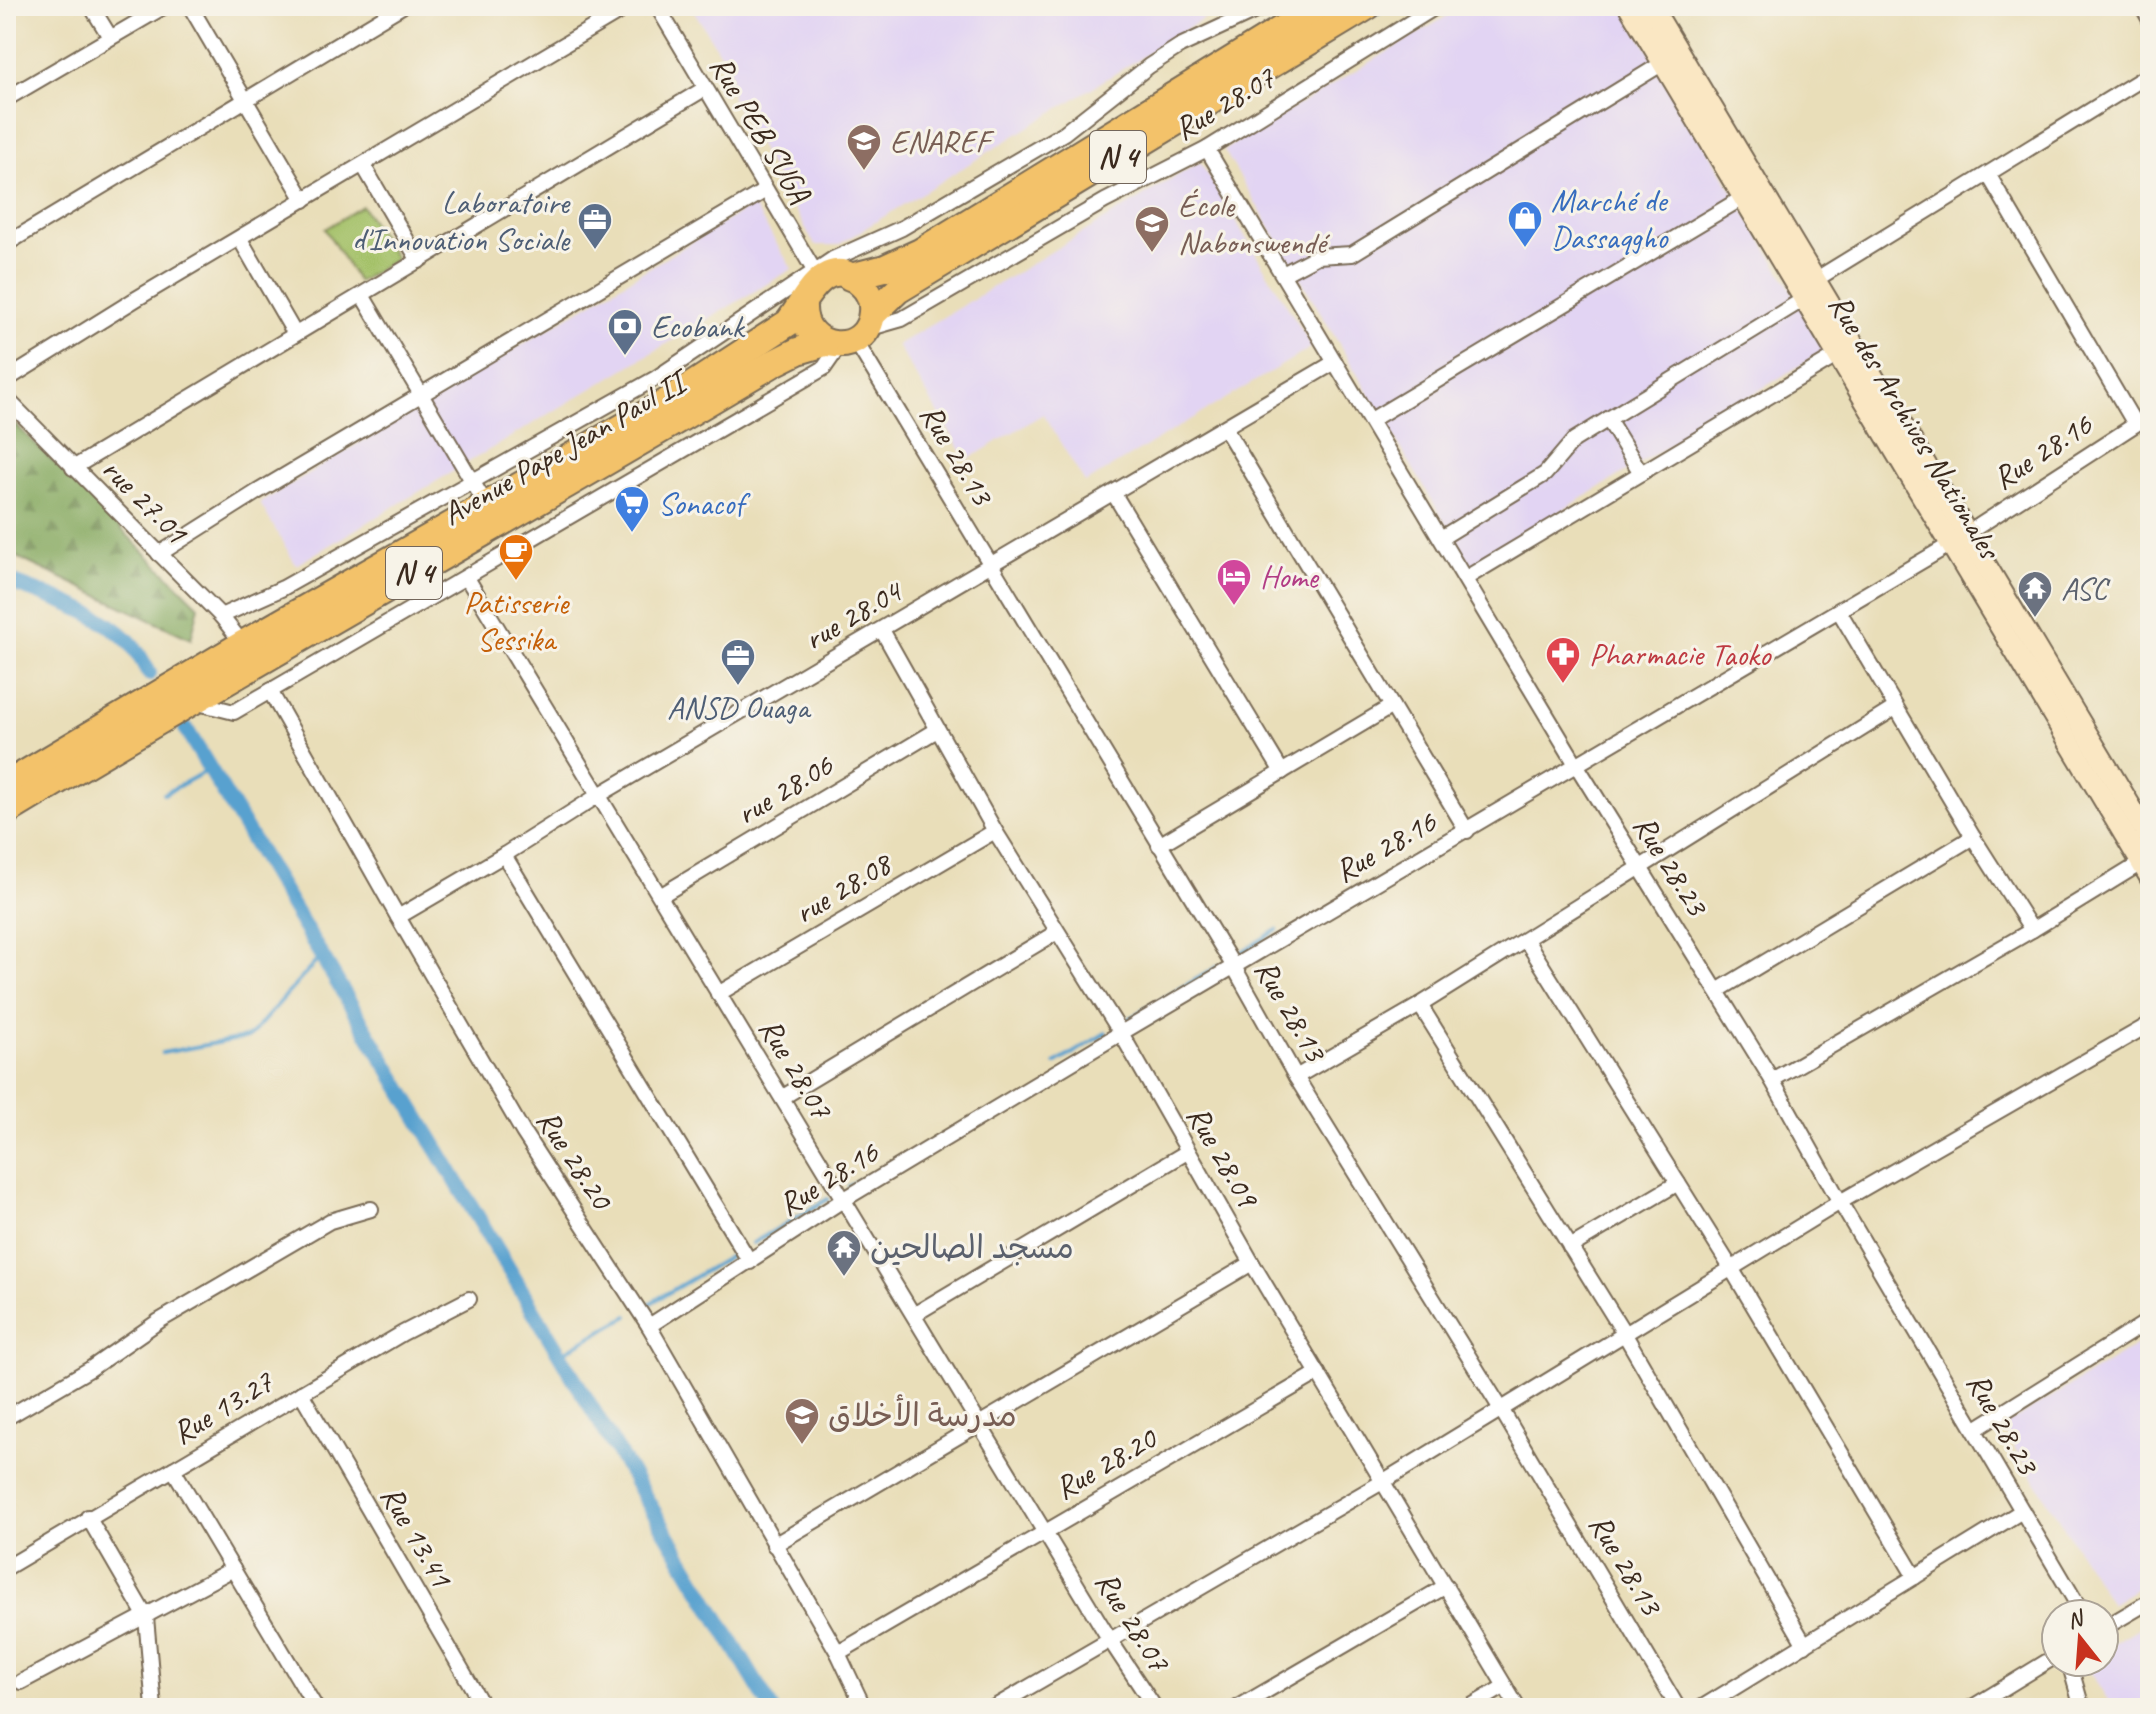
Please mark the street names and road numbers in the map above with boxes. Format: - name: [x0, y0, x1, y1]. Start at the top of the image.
- street label: Rue PEB SUGA: [701, 48, 821, 211]
- street label: Rue 28.07: [1166, 57, 1283, 149]
- road number: N 4: [1090, 131, 1146, 183]
- street label: Rue des Archives Nationales: [1819, 287, 2011, 568]
- street label: Avenue Pape Jean Paul II: [435, 359, 697, 535]
- street label: Rue 28.13: [911, 396, 1004, 514]
- street label: Rue 28.16: [1985, 403, 2101, 499]
- street label: rue 27.01: [93, 449, 198, 553]
- road number: N 4: [386, 547, 442, 599]
- street label: rue 28.04: [796, 570, 911, 660]
- street label: rue 28.06: [729, 744, 841, 834]
- street label: Rue 28.16: [1327, 800, 1445, 892]
- street label: Rue 28.23: [1624, 808, 1719, 925]
- street label: rue 28.08: [787, 842, 900, 933]
- street label: Rue 28.13: [1245, 952, 1337, 1070]
- street label: Rue 28.07: [750, 1010, 842, 1127]
- street label: Rue 28.09: [1177, 1098, 1269, 1216]
- street label: Rue 28.20: [527, 1102, 623, 1219]
- street label: Rue 28.16: [771, 1131, 887, 1225]
- street label: Rue 13.27: [164, 1361, 281, 1453]
- street label: Rue 28.23: [1957, 1365, 2049, 1483]
- street label: Rue 28.20: [1047, 1417, 1165, 1509]
- street label: Rue 13.41: [371, 1478, 463, 1596]
- street label: Rue 28.13: [1580, 1506, 1673, 1624]
- street label: Rue 28.07: [1086, 1564, 1180, 1680]

